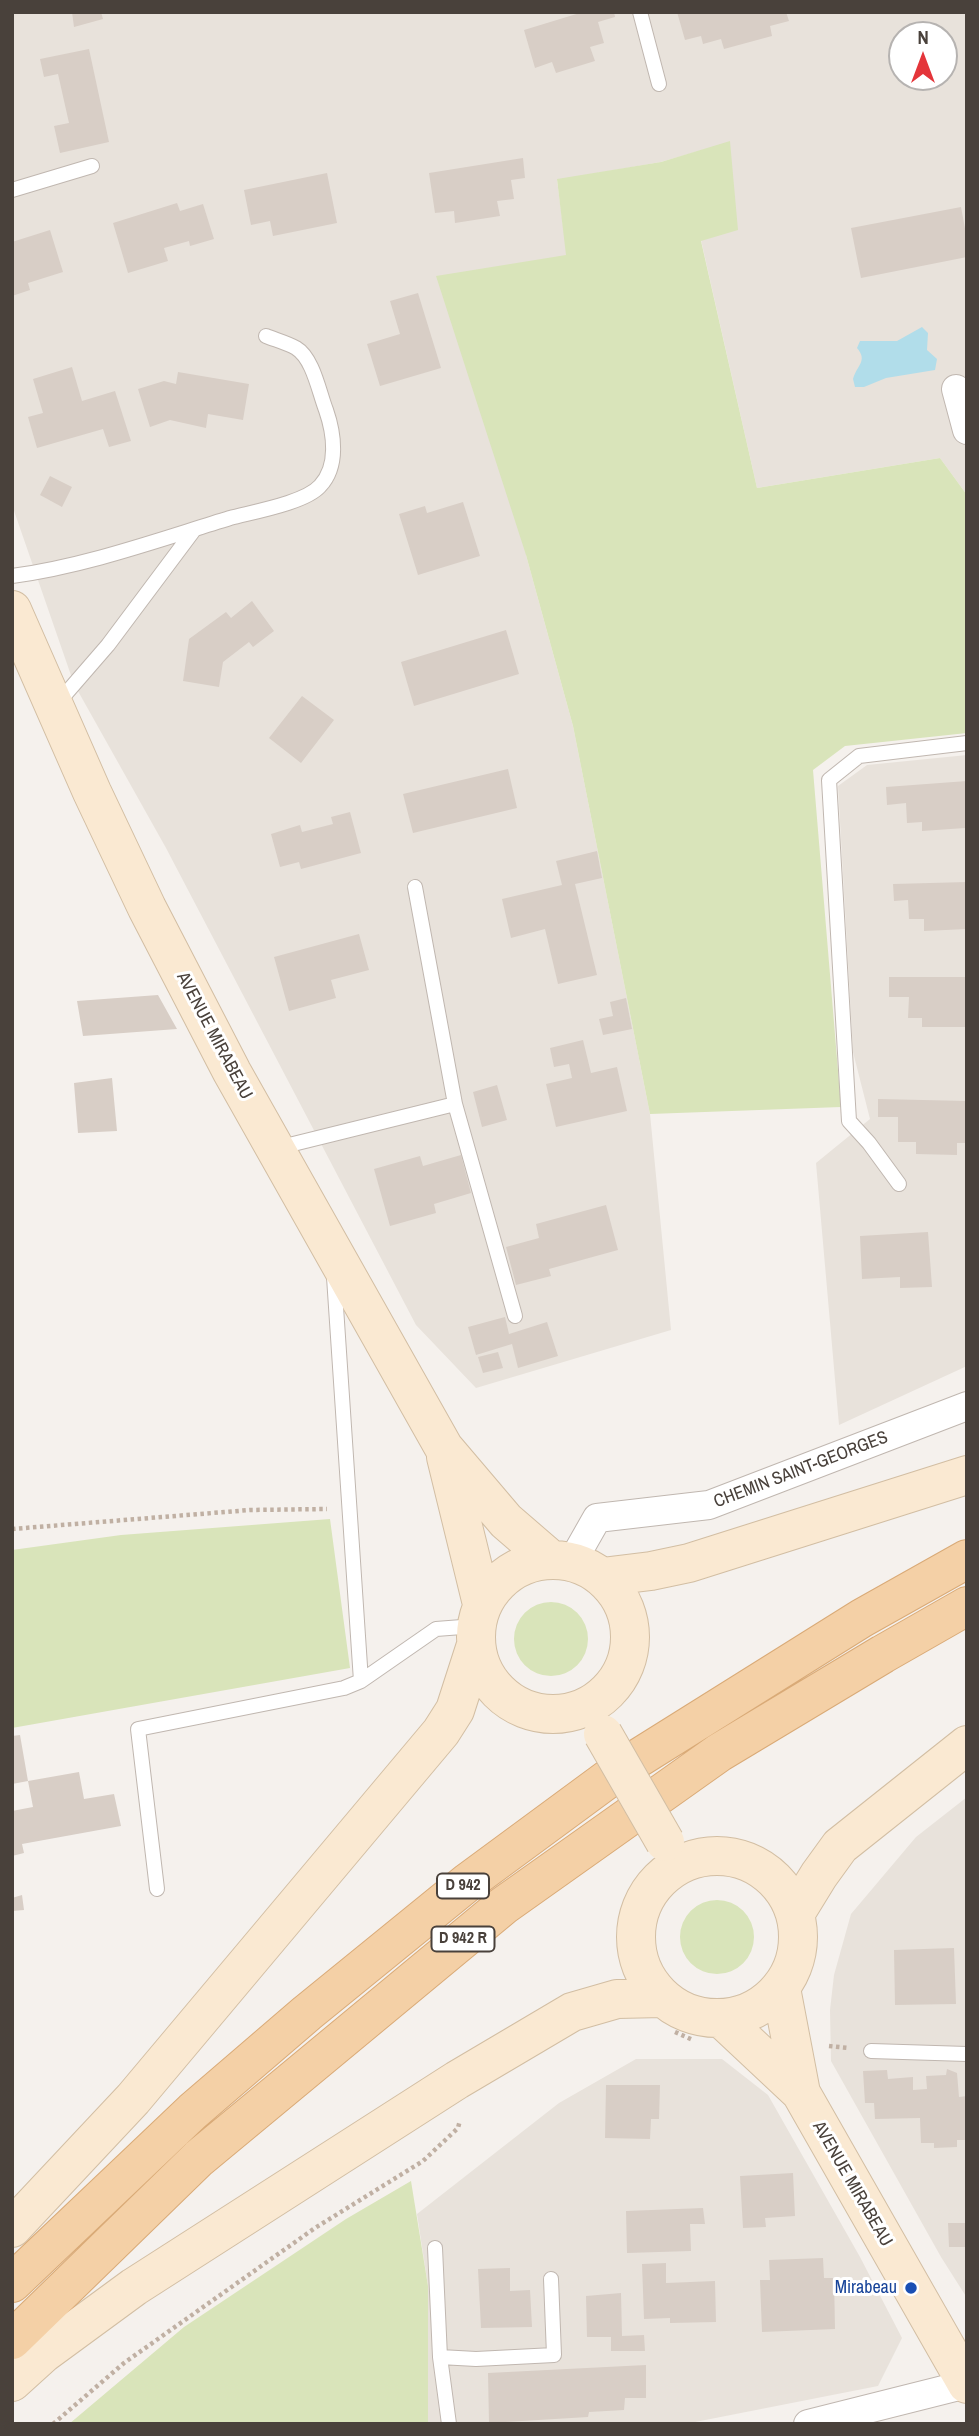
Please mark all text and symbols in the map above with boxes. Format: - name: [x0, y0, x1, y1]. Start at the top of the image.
- north arrow: [888, 21, 958, 91]
- text: N: [917, 24, 929, 50]
- street label: AVENUE MIRABEAU: [171, 969, 257, 1103]
- street label: CHEMIN SAINT-GEORGES: [711, 1427, 891, 1513]
- road number: D 942: [437, 1874, 489, 1898]
- road number: D 942 R: [432, 1926, 494, 1952]
- street label: AVENUE MIRABEAU: [807, 2118, 897, 2250]
- place label: Mirabeau: [835, 2277, 897, 2299]
- marker: Mirabeau: [903, 2280, 919, 2296]

